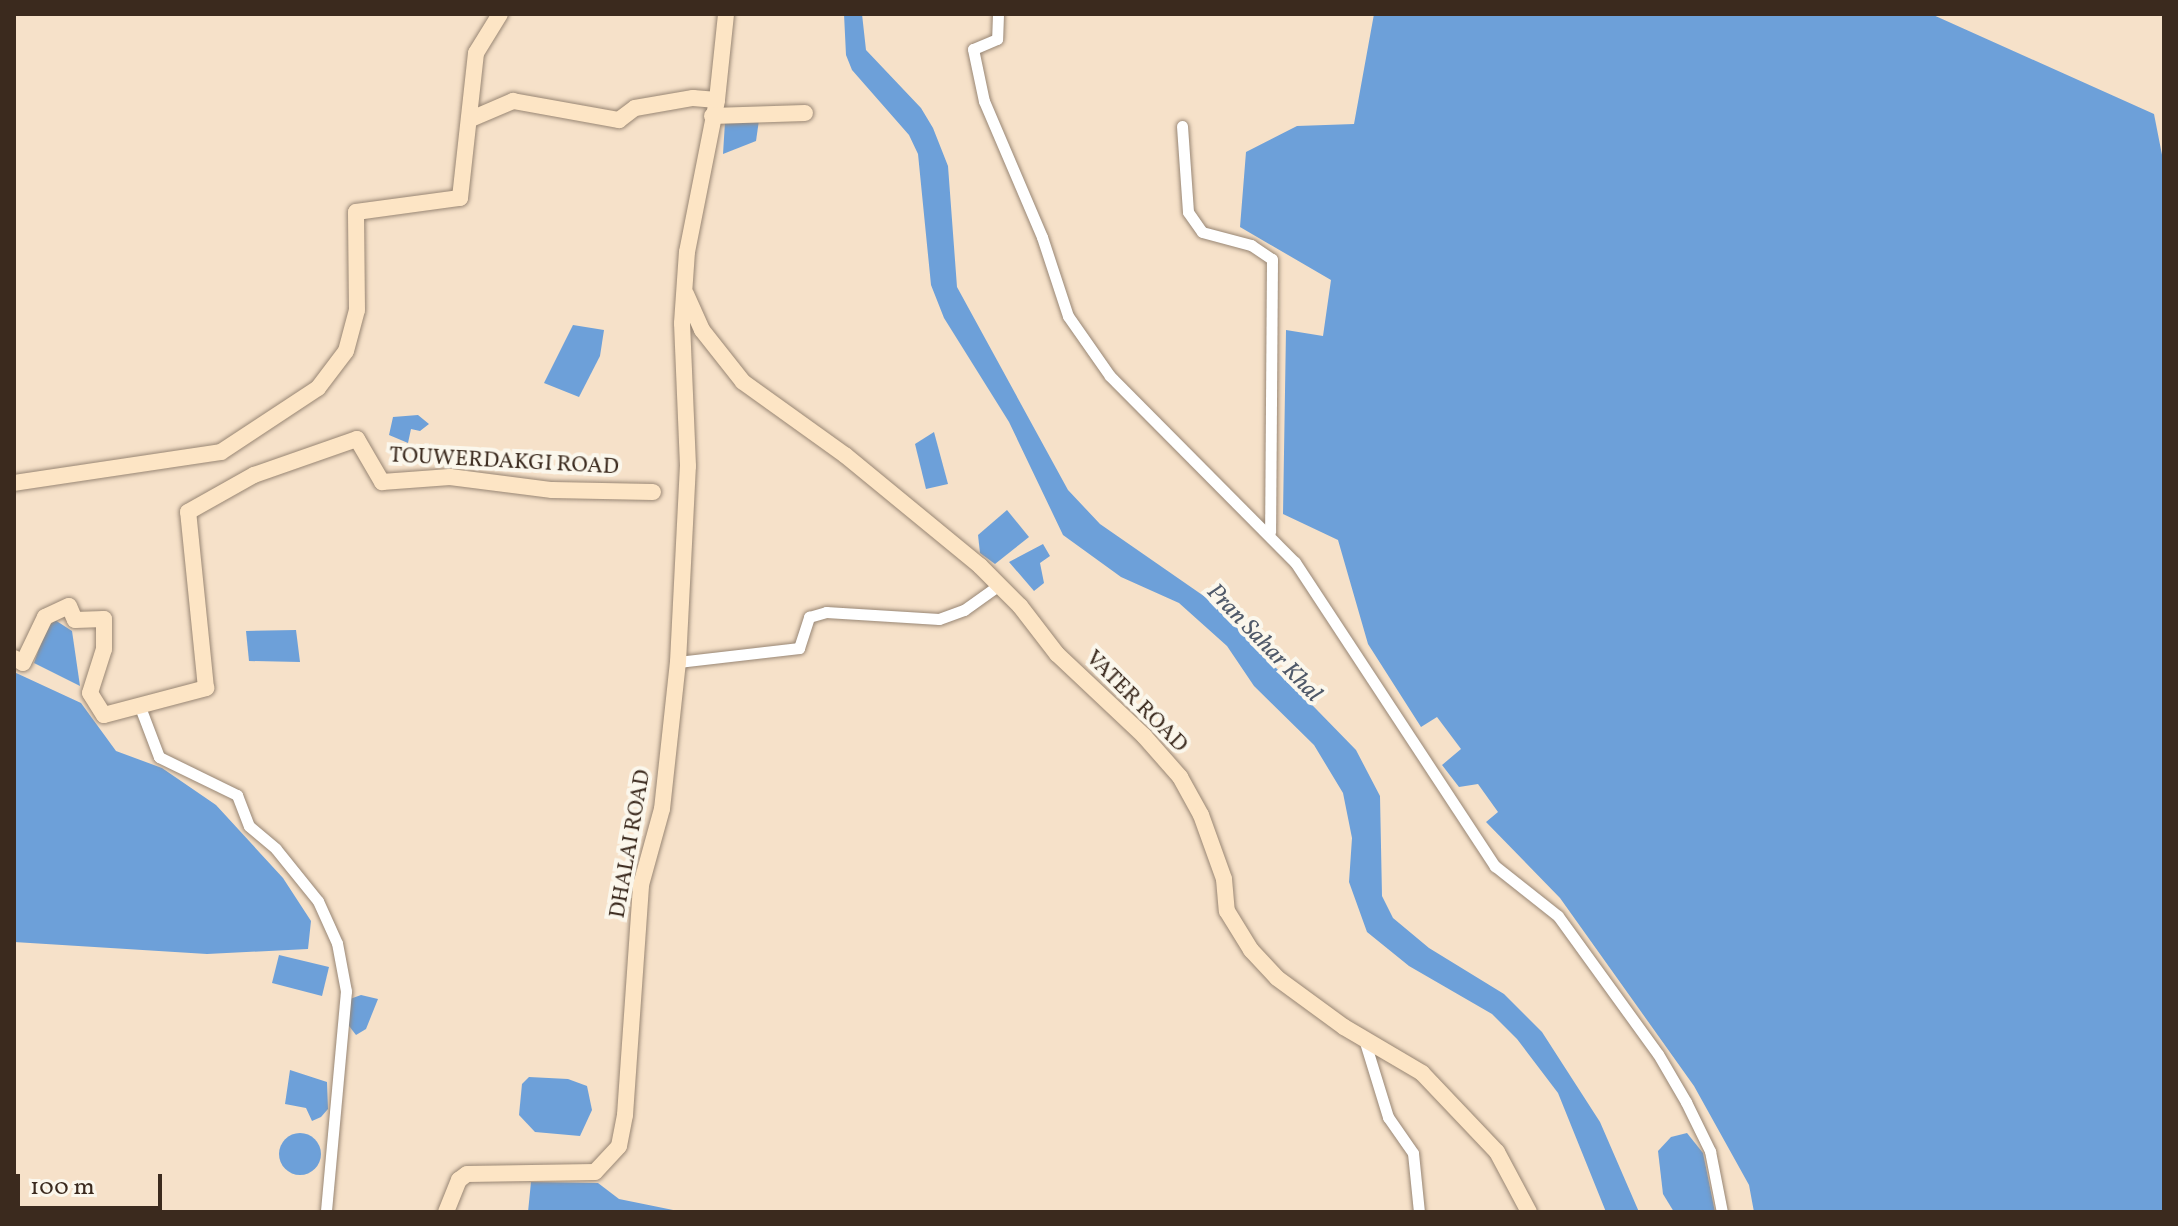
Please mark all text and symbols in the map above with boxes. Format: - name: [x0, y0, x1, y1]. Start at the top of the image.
- street label: TOUWERDAKGI ROAD: [389, 443, 619, 481]
- water label: Pran Sahar Khal: [1199, 579, 1327, 709]
- street label: VATER ROAD: [1080, 646, 1192, 758]
- street label: DHALAI ROAD: [605, 768, 657, 920]
- scale bar: [20, 1158, 166, 1208]
- text: 100 m: [30, 1171, 95, 1205]

